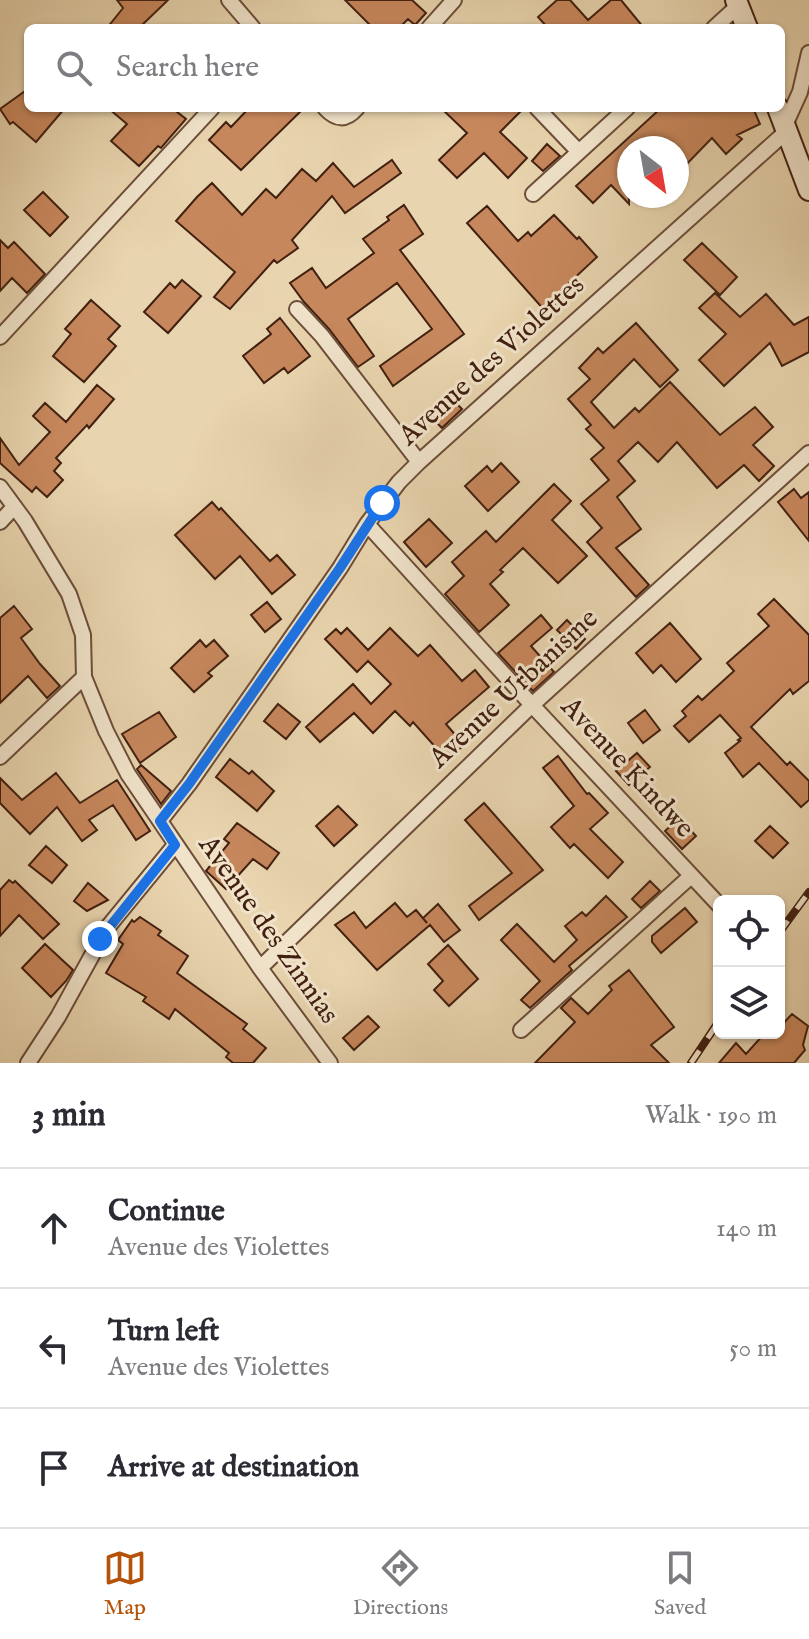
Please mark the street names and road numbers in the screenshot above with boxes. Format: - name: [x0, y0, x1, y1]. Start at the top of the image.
- street label: Avenue des Violettes: [391, 268, 592, 454]
- street label: Avenue Urbanisme: [421, 602, 606, 777]
- street label: Avenue Kindwe: [552, 689, 701, 846]
- street label: Avenue des Zinnias: [189, 828, 346, 1031]

